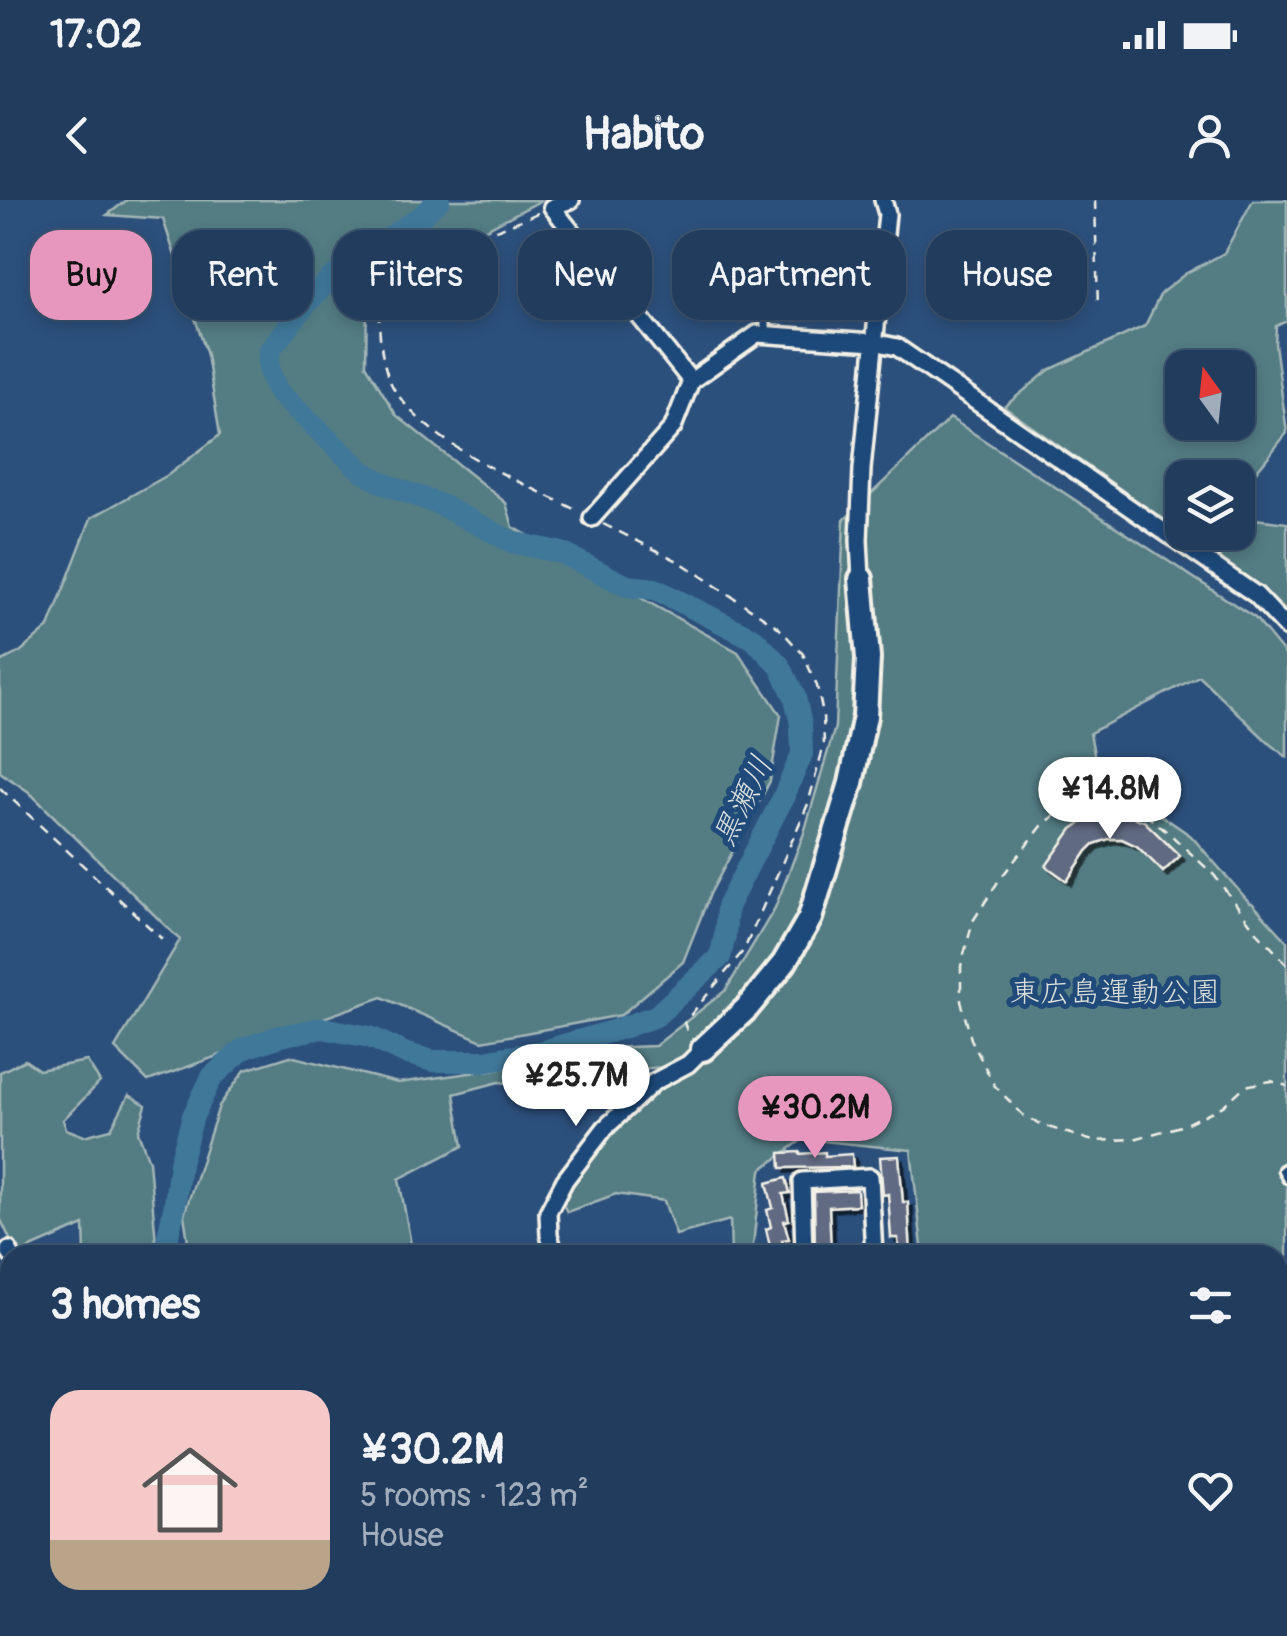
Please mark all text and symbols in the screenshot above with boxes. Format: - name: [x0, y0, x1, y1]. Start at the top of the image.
- text: 17:02: [50, 11, 142, 59]
- text: Habito: [583, 107, 704, 163]
- icon: back: [50, 108, 105, 163]
- icon: person: [1182, 108, 1237, 163]
- chip: Buy: [30, 230, 152, 320]
- chip: Rent: [172, 230, 313, 320]
- chip: Filters: [333, 230, 498, 320]
- chip: New: [518, 230, 652, 320]
- chip: Apartment: [672, 230, 906, 320]
- chip: House: [926, 230, 1087, 320]
- north arrow: [1165, 350, 1255, 440]
- map controls: [1165, 350, 1255, 550]
- button: layers: [1165, 460, 1255, 550]
- water label: 黒瀬川: [704, 749, 782, 853]
- pin: ¥14.8M: [1029, 757, 1191, 842]
- text: ¥14.8M: [1060, 769, 1160, 809]
- park label: 東広島運動公園: [1010, 974, 1220, 1011]
- pin: ¥25.7M: [495, 1044, 657, 1129]
- text: ¥25.7M: [524, 1056, 628, 1096]
- pin: ¥30.2M: [734, 1076, 896, 1161]
- text: ¥30.2M: [760, 1088, 870, 1128]
- icon: filters: [1183, 1278, 1238, 1333]
- text: 3 homes: [50, 1279, 200, 1331]
- text: ¥30.2M: [360, 1424, 504, 1476]
- icon: home: [130, 1430, 250, 1550]
- icon: heart: [1183, 1463, 1238, 1518]
- text: 5 rooms · 123 m²: [360, 1476, 589, 1516]
- text: House: [360, 1516, 444, 1556]

